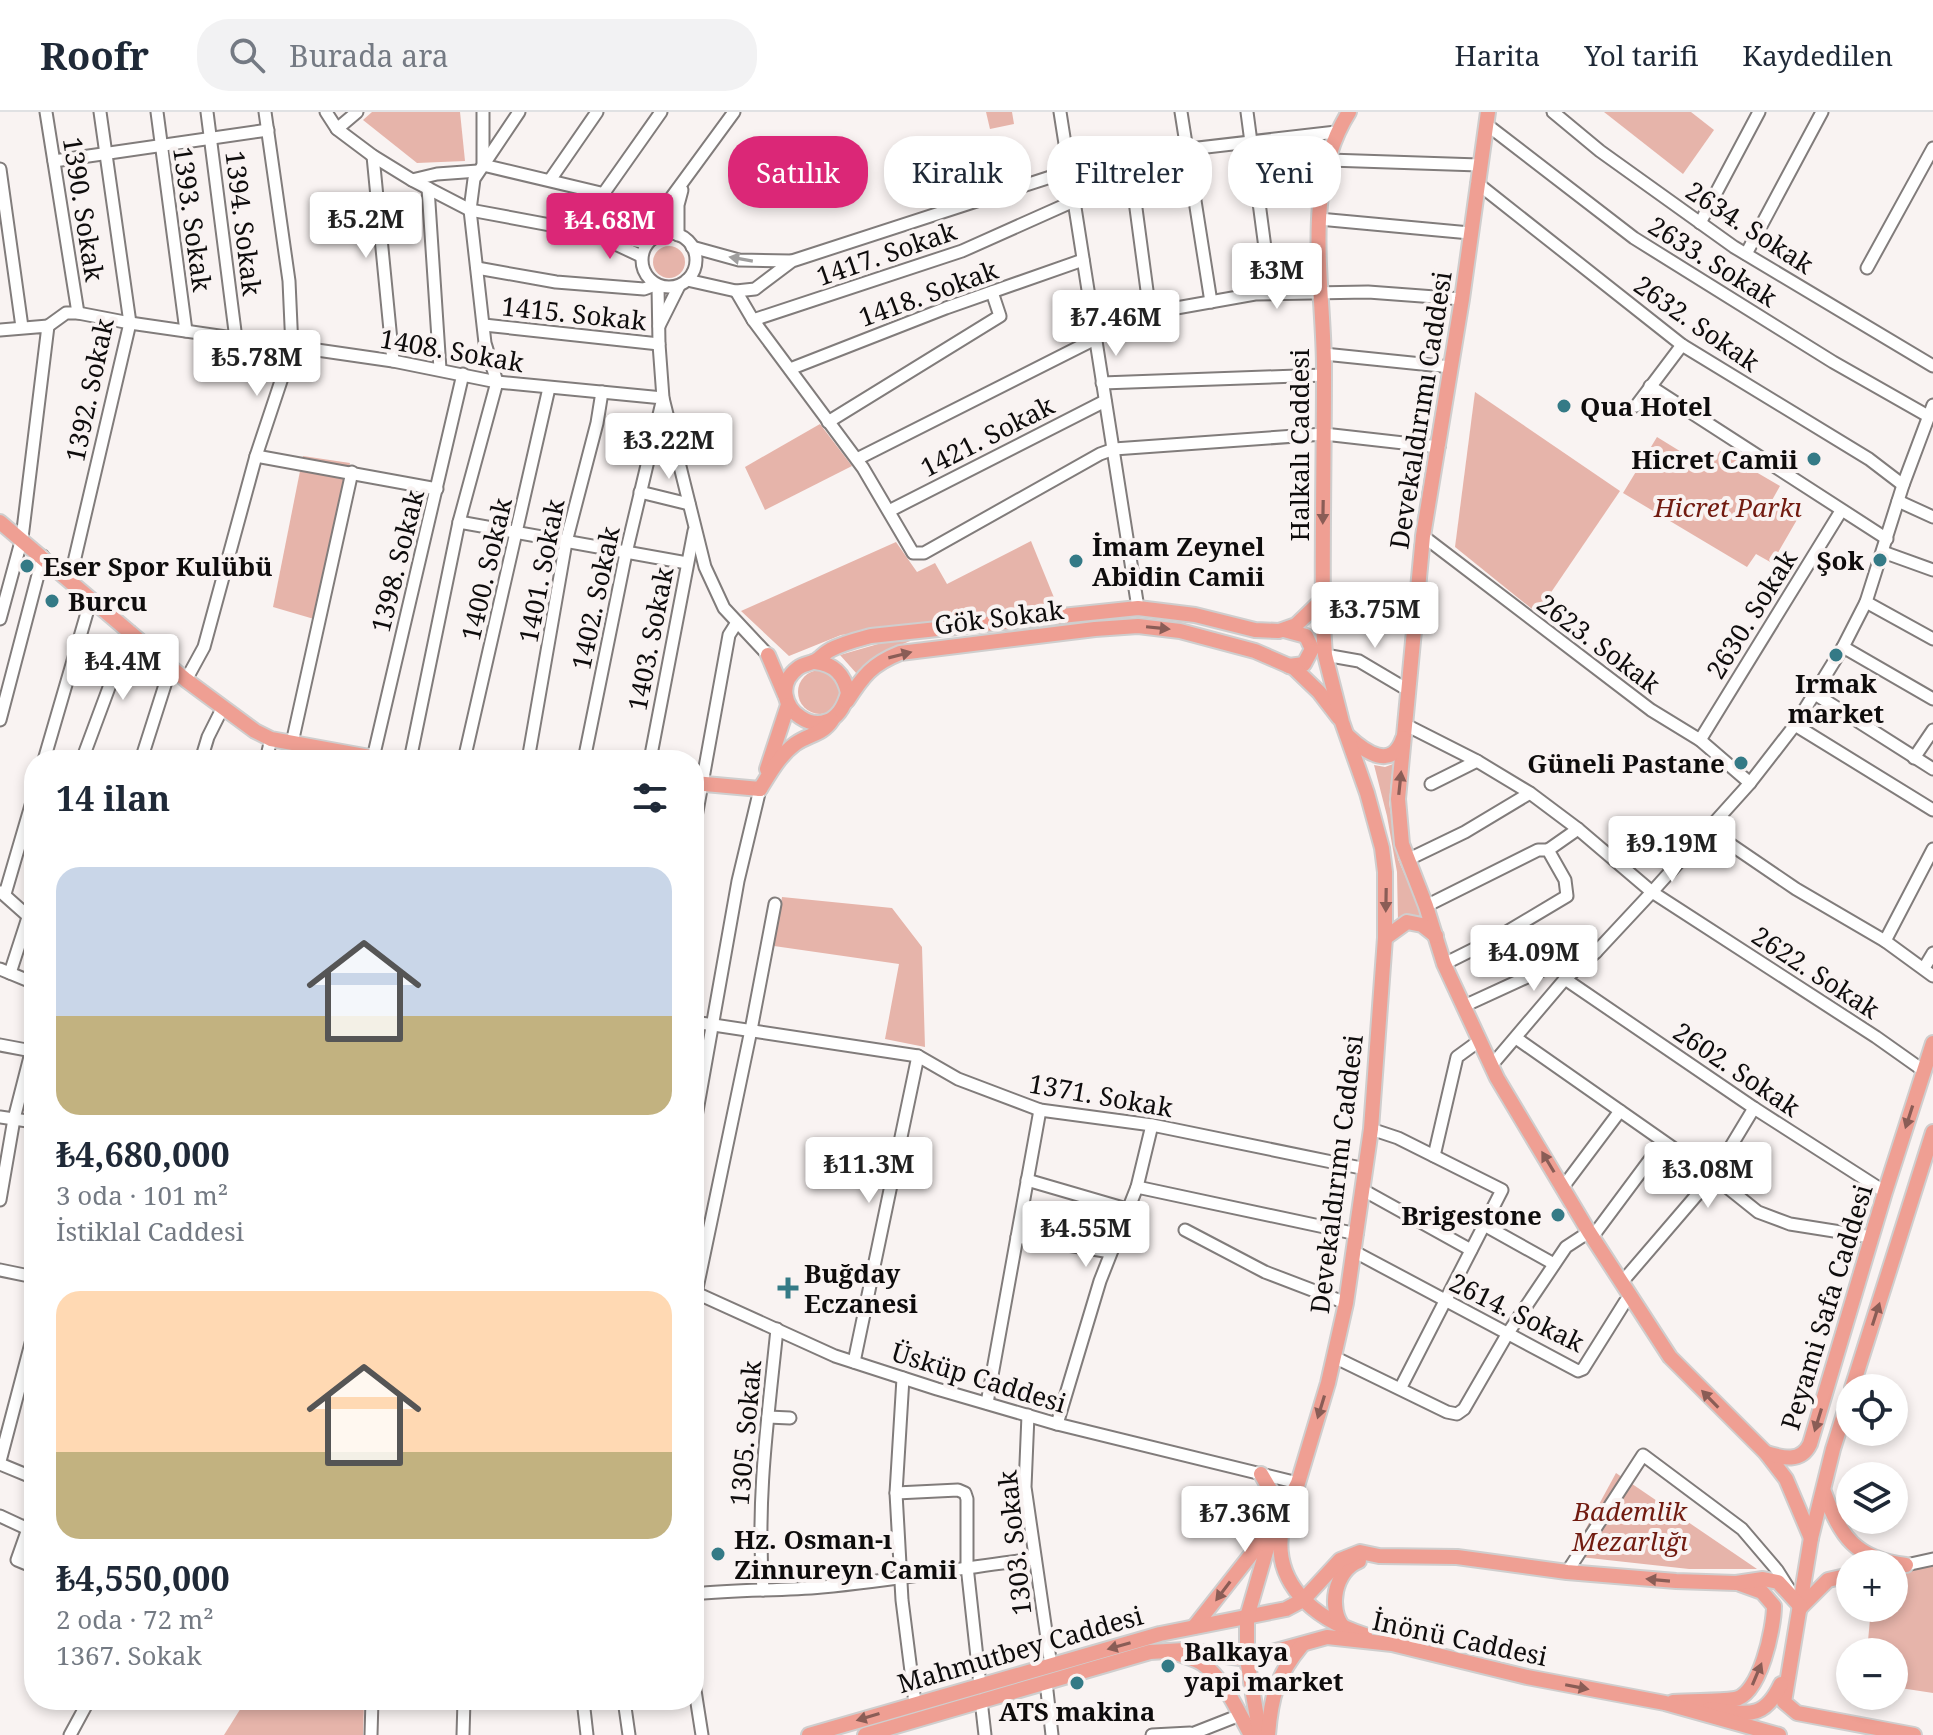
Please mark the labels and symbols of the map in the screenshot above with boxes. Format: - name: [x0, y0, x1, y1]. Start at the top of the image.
- street label: 1390. Sokak: [55, 134, 113, 284]
- street label: 1393. Sokak: [165, 144, 221, 294]
- street label: 1394. Sokak: [217, 149, 271, 298]
- street label: 2634. Sokak: [1679, 172, 1822, 282]
- pin: ₺5.2M: [310, 192, 422, 260]
- pin: ₺4.68M: [545, 193, 675, 261]
- street label: 2633. Sokak: [1642, 207, 1785, 315]
- street label: 1417. Sokak: [811, 212, 961, 294]
- pin: ₺3M: [1238, 243, 1316, 311]
- street label: 1418. Sokak: [853, 251, 1003, 335]
- one-way arrow: [729, 253, 754, 265]
- street label: 2632. Sokak: [1627, 266, 1768, 380]
- street label: Devekaldırımı Caddesi: [1380, 269, 1460, 551]
- street label: 1415. Sokak: [500, 287, 649, 339]
- pin: ₺7.46M: [1051, 290, 1181, 358]
- street label: 1392. Sokak: [56, 314, 122, 465]
- street label: 1408. Sokak: [377, 320, 528, 381]
- pin: ₺5.78M: [192, 330, 322, 398]
- street label: Halkalı Caddesi: [1281, 349, 1317, 541]
- street label: 1421. Sokak: [914, 387, 1061, 485]
- place label: Qua Hotel: [1580, 388, 1712, 424]
- marker: Qua Hotel: [1555, 397, 1573, 415]
- pin: ₺3.22M: [604, 413, 734, 481]
- place label: Hicret Camii: [1631, 441, 1798, 477]
- marker: Hicret Camii: [1805, 450, 1823, 468]
- street label: 1398. Sokak: [362, 485, 432, 636]
- park label: Hicret Parkı: [1653, 489, 1802, 525]
- street label: 1400. Sokak: [452, 493, 520, 644]
- street label: 1401. Sokak: [509, 495, 573, 646]
- one-way arrow: [1317, 500, 1330, 525]
- street label: 1402. Sokak: [562, 522, 628, 673]
- place label: İmam Zeynel Abidin Camii: [1092, 528, 1265, 594]
- street label: 2630. Sokak: [1697, 542, 1805, 685]
- place label: Şok: [1816, 542, 1864, 578]
- place label: Eser Spor Kulübü: [43, 548, 272, 584]
- marker: Şok: [1871, 551, 1889, 569]
- marker: İmam Zeynel Abidin Camii: [1067, 552, 1085, 570]
- marker: Eser Spor Kulübü: [18, 557, 36, 575]
- street label: 1403. Sokak: [618, 563, 682, 714]
- pin: ₺3.75M: [1310, 582, 1440, 650]
- place label: Burcu: [68, 583, 147, 619]
- street label: 2623. Sokak: [1530, 585, 1669, 702]
- street label: Gök Sokak: [932, 591, 1066, 643]
- marker: Burcu: [43, 592, 61, 610]
- one-way arrow: [1146, 622, 1171, 635]
- pin: ₺4.4M: [67, 634, 179, 702]
- marker: Irmak market: [1827, 646, 1845, 664]
- one-way arrow: [888, 648, 913, 660]
- place label: Irmak market: [1788, 665, 1885, 731]
- place label: Güneli Pastane: [1527, 745, 1725, 781]
- marker: Güneli Pastane: [1732, 754, 1750, 772]
- one-way arrow: [1393, 770, 1406, 795]
- pin: ₺9.19M: [1607, 816, 1737, 884]
- one-way arrow: [1380, 888, 1392, 913]
- street label: 2622. Sokak: [1745, 917, 1888, 1027]
- pin: ₺4.09M: [1469, 925, 1599, 993]
- street label: 2602. Sokak: [1667, 1013, 1808, 1125]
- street label: Devekaldırımı Caddesi: [1301, 1033, 1371, 1315]
- street label: 1371. Sokak: [1026, 1065, 1177, 1126]
- one-way arrow: [1902, 1106, 1915, 1130]
- pin: ₺11.3M: [804, 1137, 934, 1205]
- pin: ₺3.08M: [1643, 1142, 1773, 1210]
- one-way arrow: [1541, 1151, 1555, 1173]
- street label: Peyami Safa Caddesi: [1772, 1180, 1880, 1434]
- place label: Brigestone: [1401, 1197, 1542, 1233]
- pin: ₺4.55M: [1021, 1201, 1151, 1269]
- marker: Brigestone: [1549, 1206, 1567, 1224]
- place label: Buğday Eczanesi: [804, 1255, 918, 1321]
- street label: 2614. Sokak: [1444, 1264, 1591, 1360]
- marker: Buğday Eczanesi: [779, 1279, 797, 1297]
- one-way arrow: [1870, 1301, 1883, 1325]
- street label: Üsküp Caddesi: [887, 1333, 1071, 1421]
- street label: 1305. Sokak: [721, 1358, 769, 1507]
- one-way arrow: [1701, 1390, 1720, 1409]
- one-way arrow: [1314, 1395, 1327, 1419]
- one-way arrow: [1811, 1408, 1824, 1432]
- street label: 1303. Sokak: [988, 1468, 1040, 1617]
- pin: ₺7.36M: [1180, 1486, 1310, 1554]
- park label: Bademlik Mezarlığı: [1571, 1493, 1688, 1559]
- place label: Hz. Osman-ı Zinnureyn Camii: [734, 1521, 957, 1587]
- marker: Hz. Osman-ı Zinnureyn Camii: [709, 1545, 727, 1563]
- one-way arrow: [1645, 1573, 1670, 1586]
- one-way arrow: [1216, 1581, 1232, 1601]
- street label: Mahmutbey Caddesi: [893, 1597, 1147, 1701]
- street label: İnönü Caddesi: [1369, 1602, 1551, 1674]
- place label: Balkaya yapi market: [1184, 1633, 1344, 1699]
- one-way arrow: [1106, 1640, 1130, 1653]
- marker: Balkaya yapi market: [1159, 1657, 1177, 1675]
- one-way arrow: [1751, 1663, 1764, 1686]
- marker: ATS makina: [1068, 1674, 1086, 1692]
- one-way arrow: [1565, 1681, 1590, 1693]
- place label: ATS makina: [999, 1693, 1155, 1729]
- one-way arrow: [856, 1711, 880, 1724]

